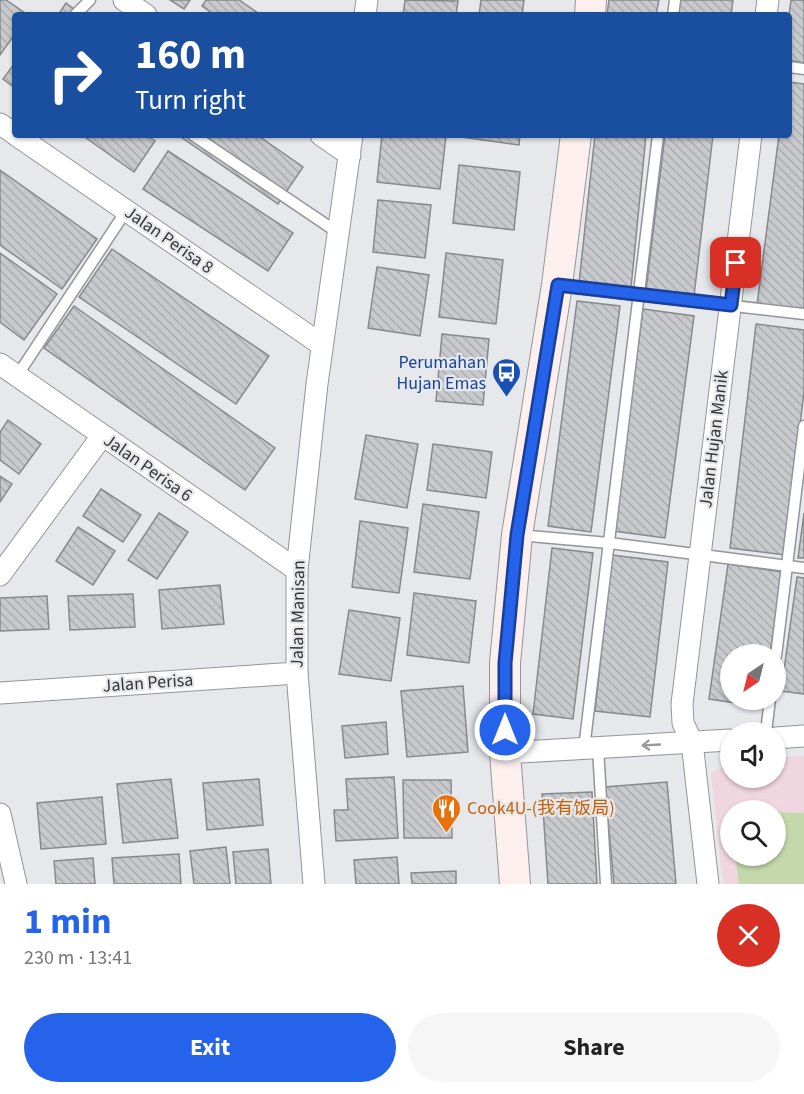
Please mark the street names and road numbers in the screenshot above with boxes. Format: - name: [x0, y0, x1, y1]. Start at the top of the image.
- street label: Jalan Perisa 8: [120, 200, 219, 280]
- street label: Jalan Hujan Manik: [693, 369, 735, 509]
- street label: Jalan Perisa 6: [99, 428, 198, 508]
- street label: Jalan Manisan: [285, 560, 311, 668]
- street label: Jalan Perisa: [102, 667, 194, 699]

